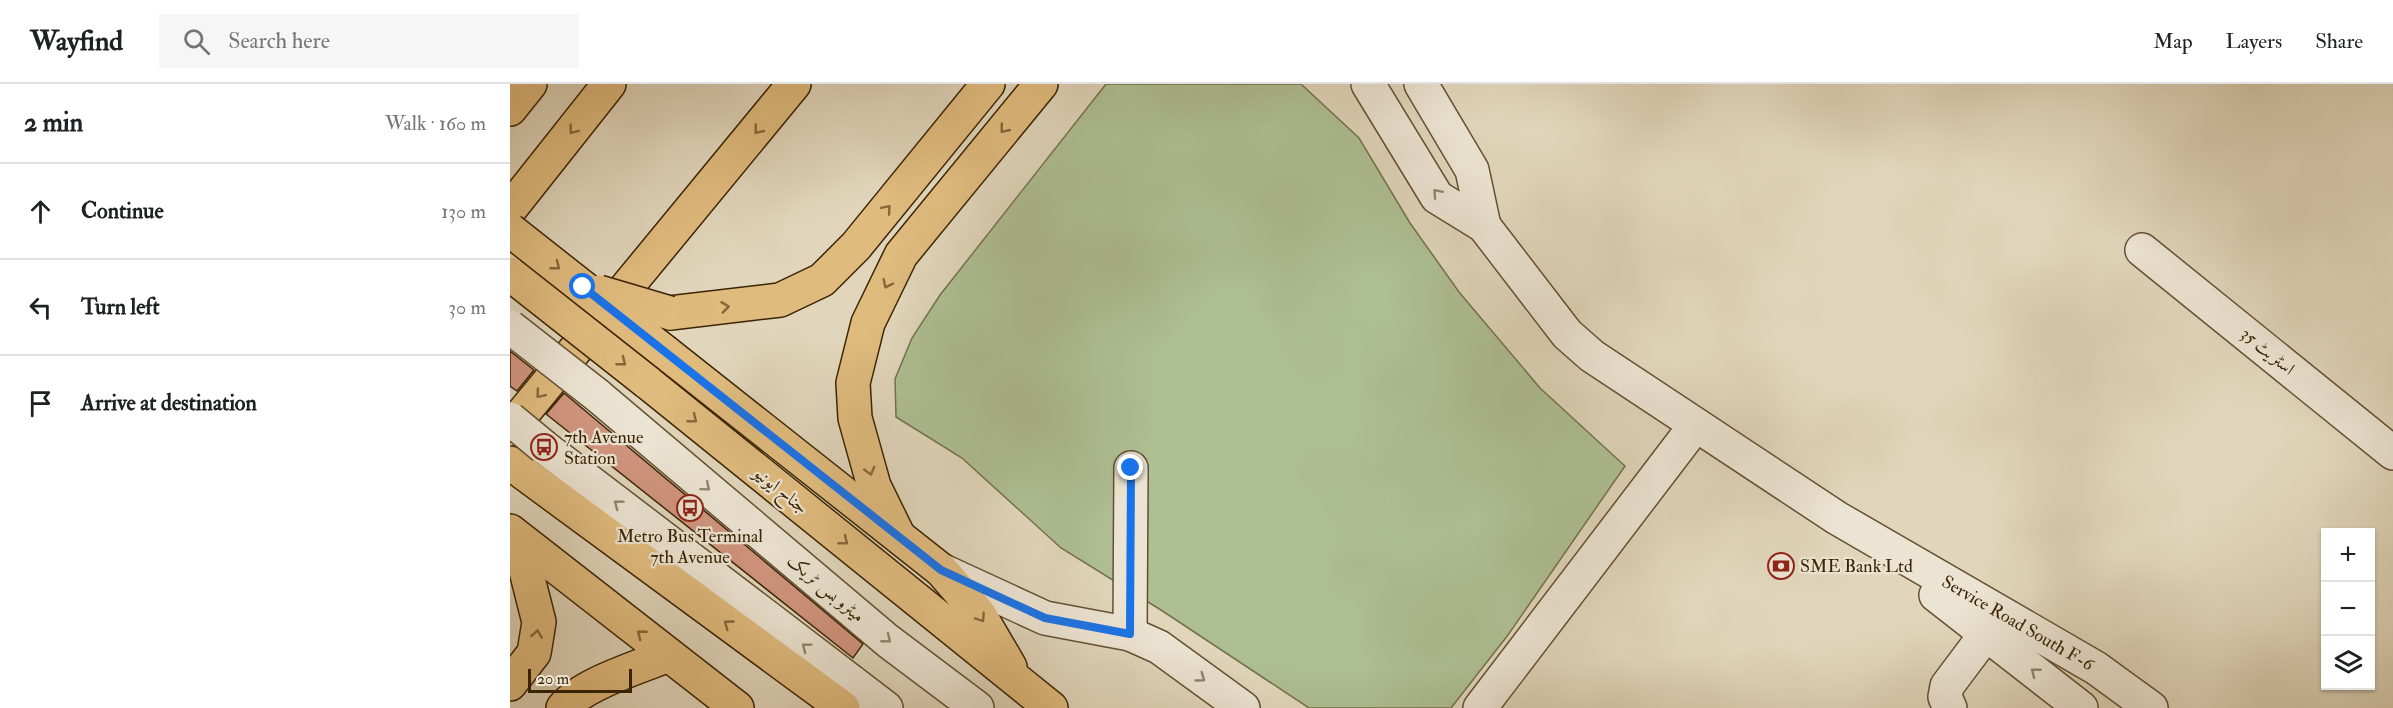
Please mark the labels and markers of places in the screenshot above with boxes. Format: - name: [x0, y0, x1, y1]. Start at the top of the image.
- place label: 7th Avenue Station: [564, 426, 644, 470]
- bus stop icon: 7th Avenue Station: [529, 432, 559, 462]
- bus stop icon: Metro Bus Terminal 7th Avenue: [675, 493, 705, 523]
- place label: Metro Bus Terminal 7th Avenue: [617, 525, 763, 569]
- bank icon: SME Bank Ltd: [1766, 551, 1796, 581]
- place label: SME Bank Ltd: [1800, 555, 1913, 578]

